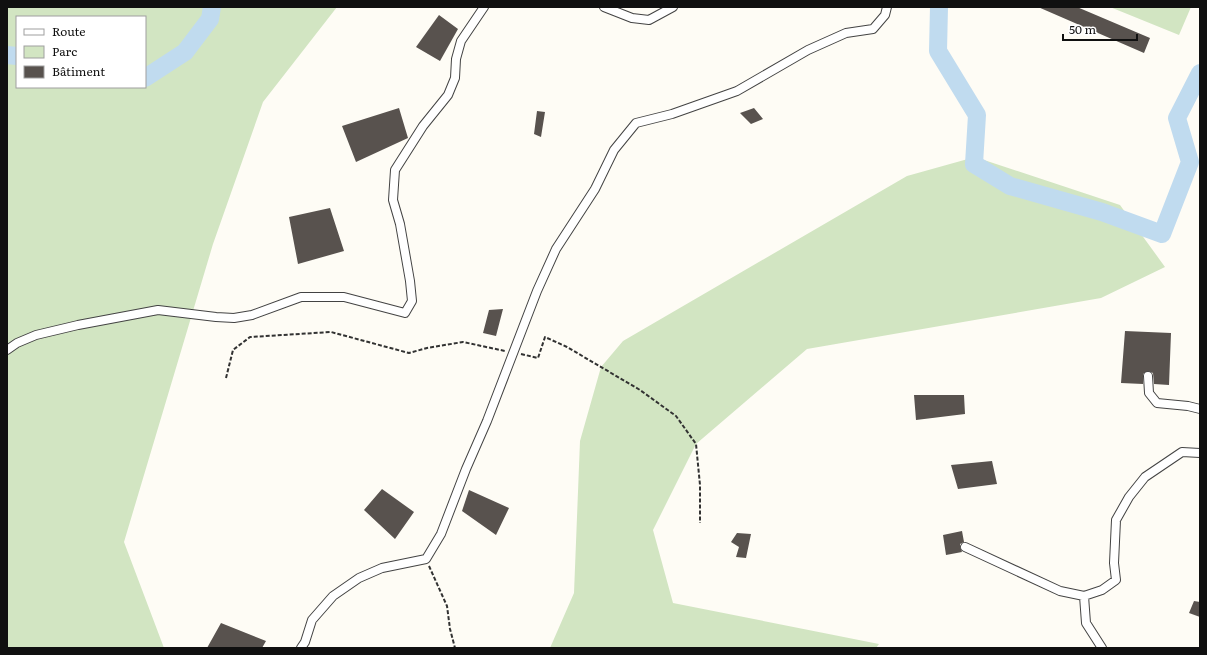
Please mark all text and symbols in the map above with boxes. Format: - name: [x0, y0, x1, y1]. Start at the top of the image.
- legend: [16, 16, 146, 88]
- scale bar: [1063, 16, 1137, 42]
- text: 50 m: [1069, 20, 1096, 38]
- text: Route: [52, 22, 86, 40]
- text: Parc: [52, 42, 77, 60]
- text: Bâtiment: [52, 62, 105, 80]

